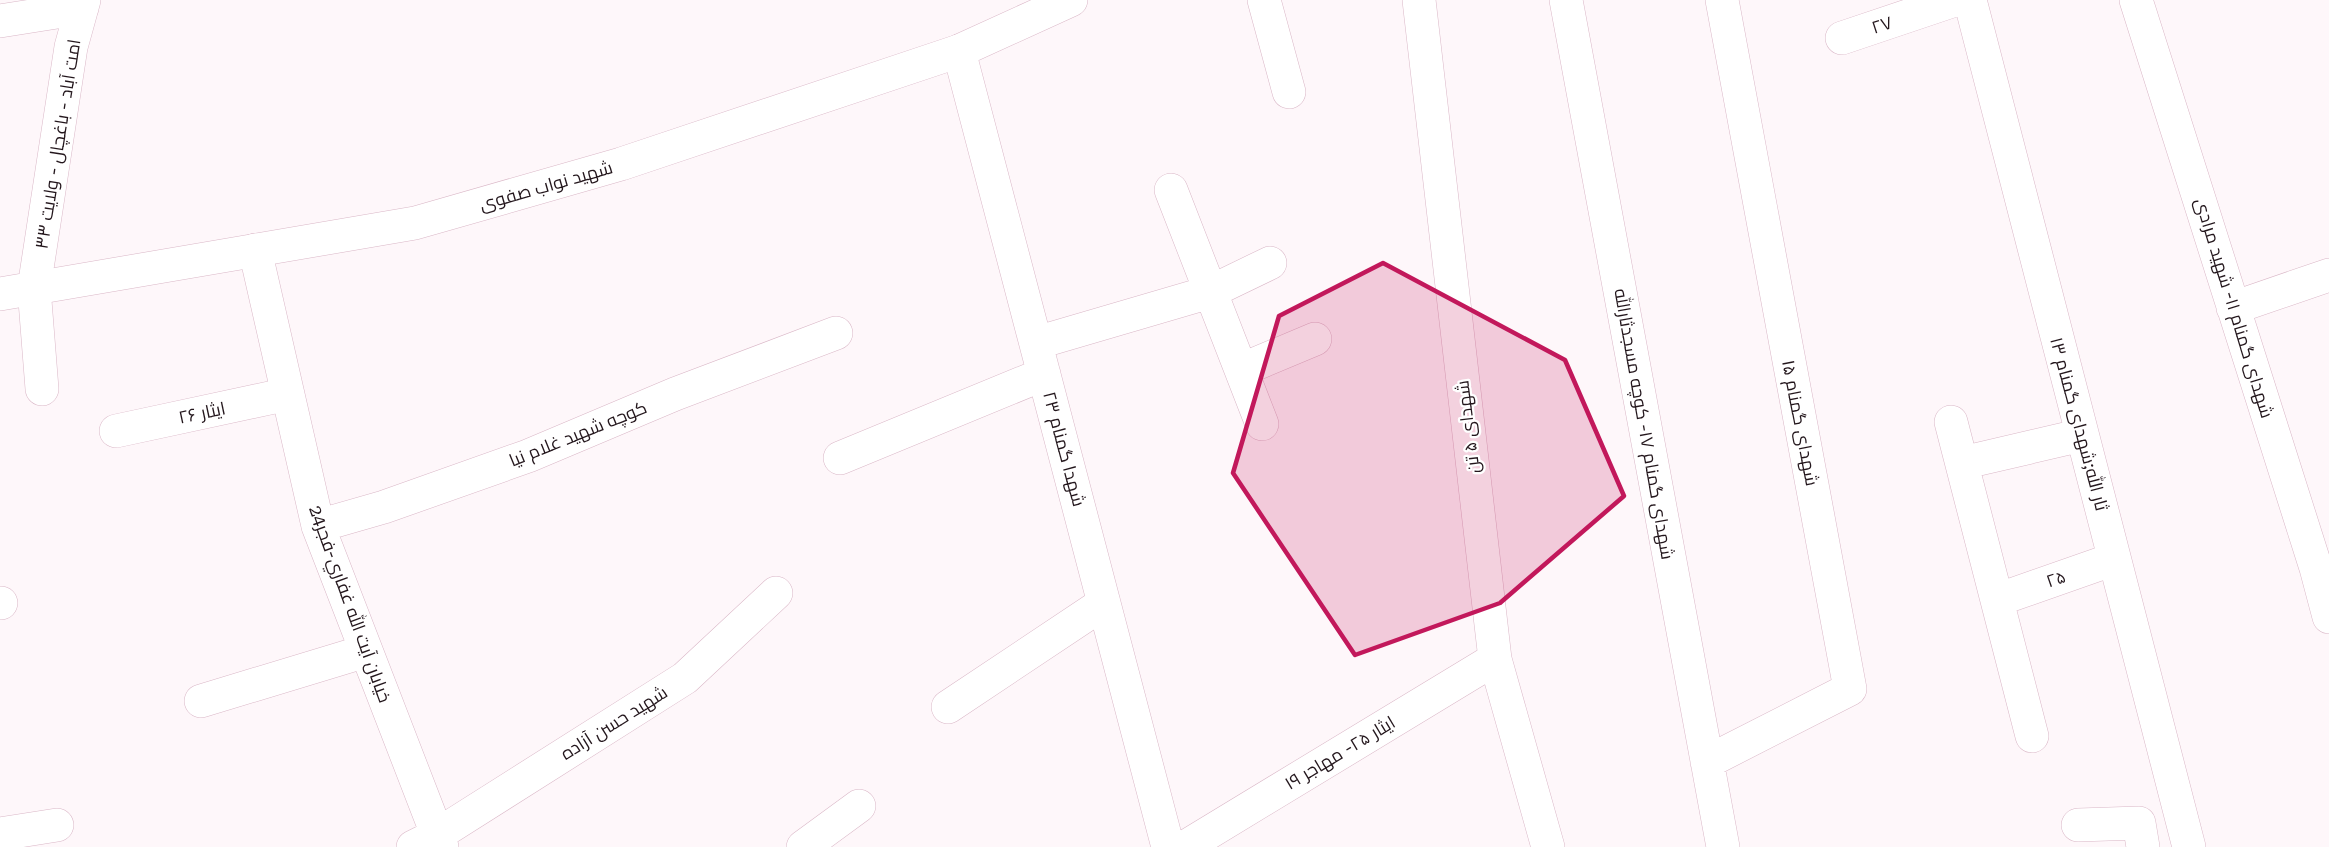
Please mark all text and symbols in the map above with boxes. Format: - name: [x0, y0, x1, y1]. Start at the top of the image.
- street label: ۲۷: [1869, 11, 1895, 38]
- street label: امت آباد - باغچال - ولایت ۳۳: [31, 38, 86, 251]
- street label: شهید نواب صفوی: [477, 156, 615, 216]
- street label: شهدای گمنام ۱۱- شهيد مرادی: [2189, 195, 2278, 421]
- street label: شهدای گمنام ۱۷- كوچه مسجدثارالله: [1608, 287, 1680, 561]
- street label: ثار الله;شهدای گمنام ۱۳: [2044, 335, 2114, 514]
- street label: شهدای گمنام ۱۵: [1776, 358, 1823, 488]
- street label: شهدای ۵ تن: [1451, 379, 1485, 475]
- street label: شهدا گمنام ۲۳: [1037, 389, 1090, 509]
- street label: کوچه شهید غلام نیا: [506, 396, 651, 473]
- street label: ایثار ۲۶: [176, 397, 228, 429]
- street label: خيابان آيت الله غفاري-فجر24: [301, 502, 397, 707]
- street label: ۲۵: [2043, 565, 2068, 592]
- street label: شهید حسن آزاده: [556, 681, 672, 765]
- street label: ایثار ۲۵- مهاجر ۱۹: [1281, 711, 1399, 795]

